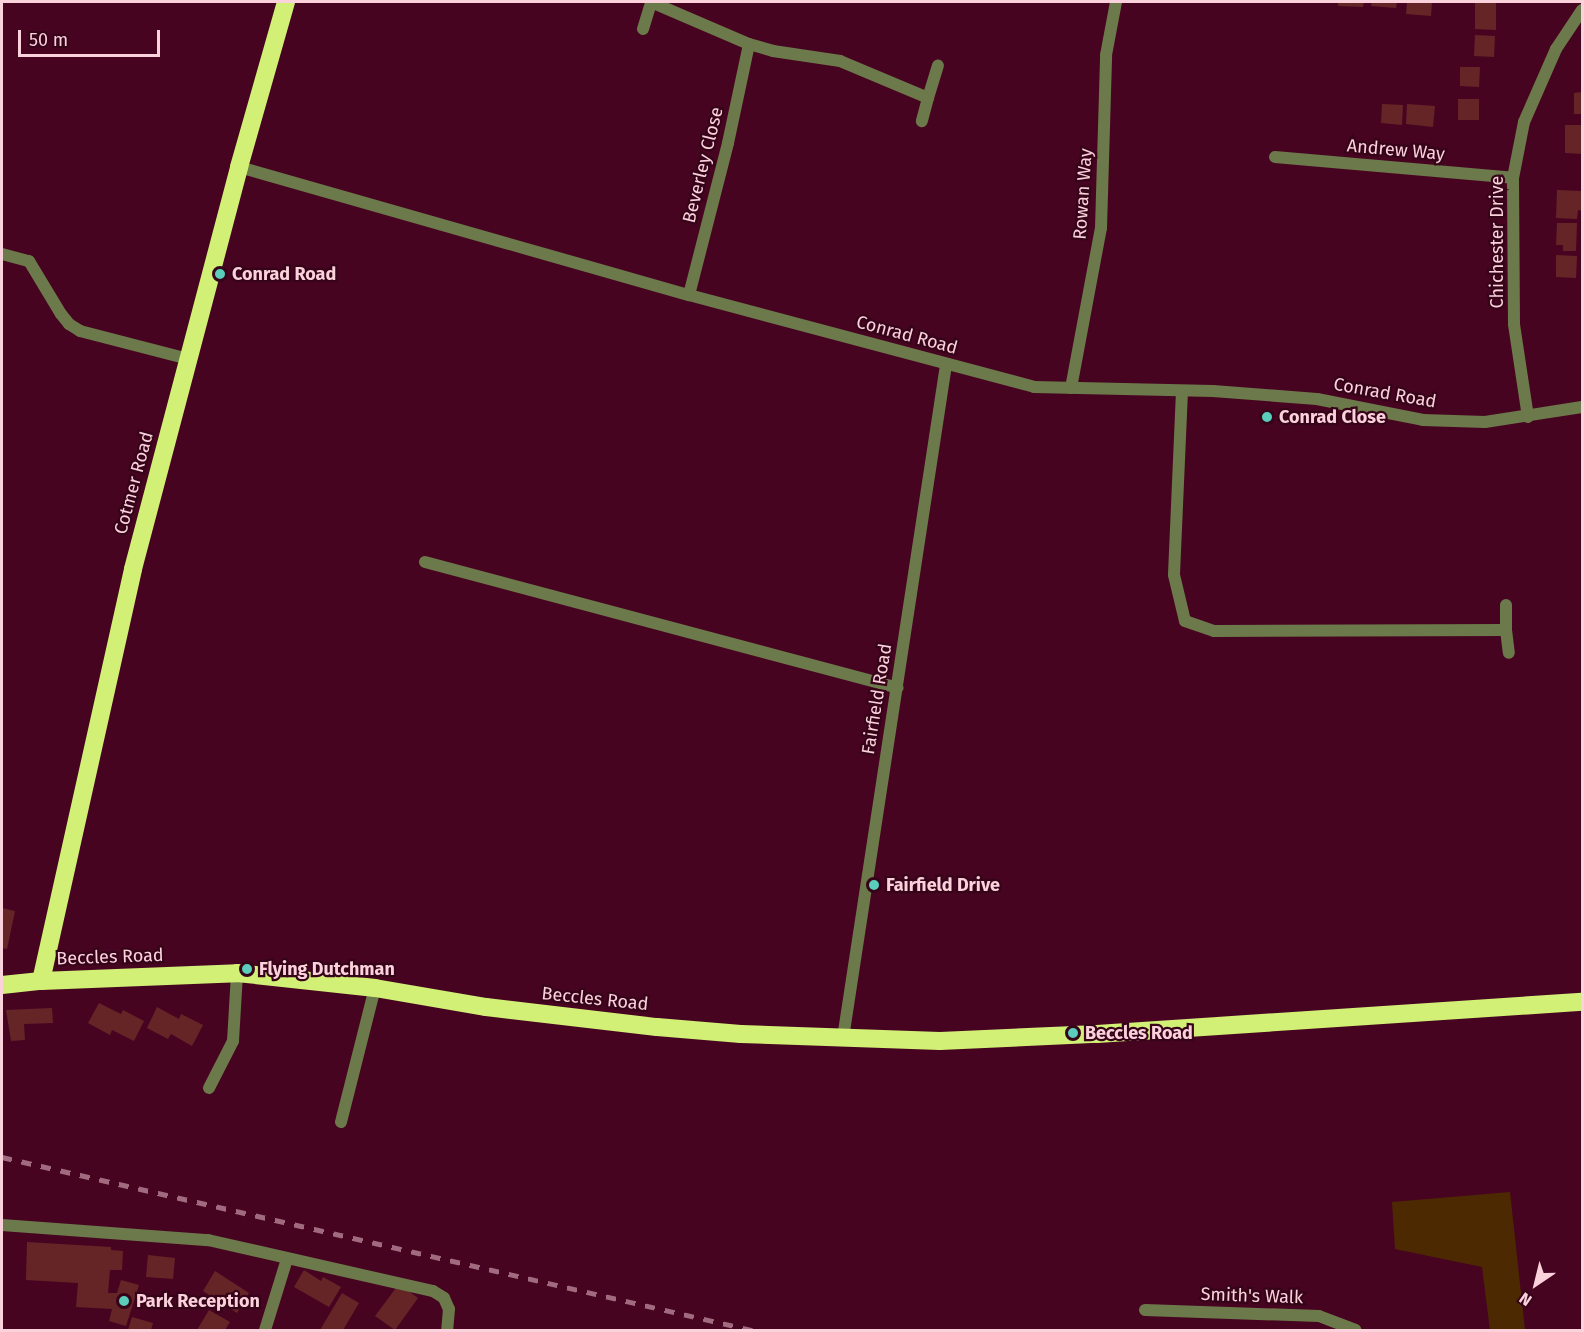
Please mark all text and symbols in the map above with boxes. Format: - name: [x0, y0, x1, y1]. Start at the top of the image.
- scale bar: [21, 18, 164, 56]
- text: 50 m: [29, 29, 68, 51]
- street label: Beverley Close: [678, 105, 728, 225]
- street label: Andrew Way: [1346, 135, 1446, 165]
- street label: Rowan Way: [1069, 148, 1097, 240]
- street label: Chichester Drive: [1486, 176, 1508, 308]
- place label: Conrad Road: [232, 263, 336, 285]
- marker: Conrad Road: [213, 267, 227, 281]
- street label: Conrad Road: [854, 311, 960, 359]
- street label: Conrad Road: [1332, 373, 1438, 413]
- place label: Conrad Close: [1279, 406, 1386, 428]
- marker: Conrad Close: [1260, 410, 1274, 424]
- street label: Cotmer Road: [110, 429, 158, 537]
- street label: Fairfield Road: [858, 642, 896, 756]
- place label: Fairfield Drive: [886, 874, 1000, 896]
- marker: Fairfield Drive: [867, 878, 881, 892]
- street label: Beccles Road: [56, 944, 164, 970]
- place label: Flying Dutchman: [259, 958, 395, 980]
- marker: Flying Dutchman: [240, 962, 254, 976]
- street label: Beccles Road: [541, 983, 649, 1015]
- place label: Beccles Road: [1085, 1022, 1193, 1044]
- marker: Beccles Road: [1066, 1026, 1080, 1040]
- north arrow: [1506, 1254, 1566, 1314]
- street label: Smith's Walk: [1200, 1283, 1304, 1309]
- text: N: [1516, 1288, 1535, 1310]
- place label: Park Reception: [136, 1290, 260, 1312]
- marker: Park Reception: [117, 1294, 131, 1308]

